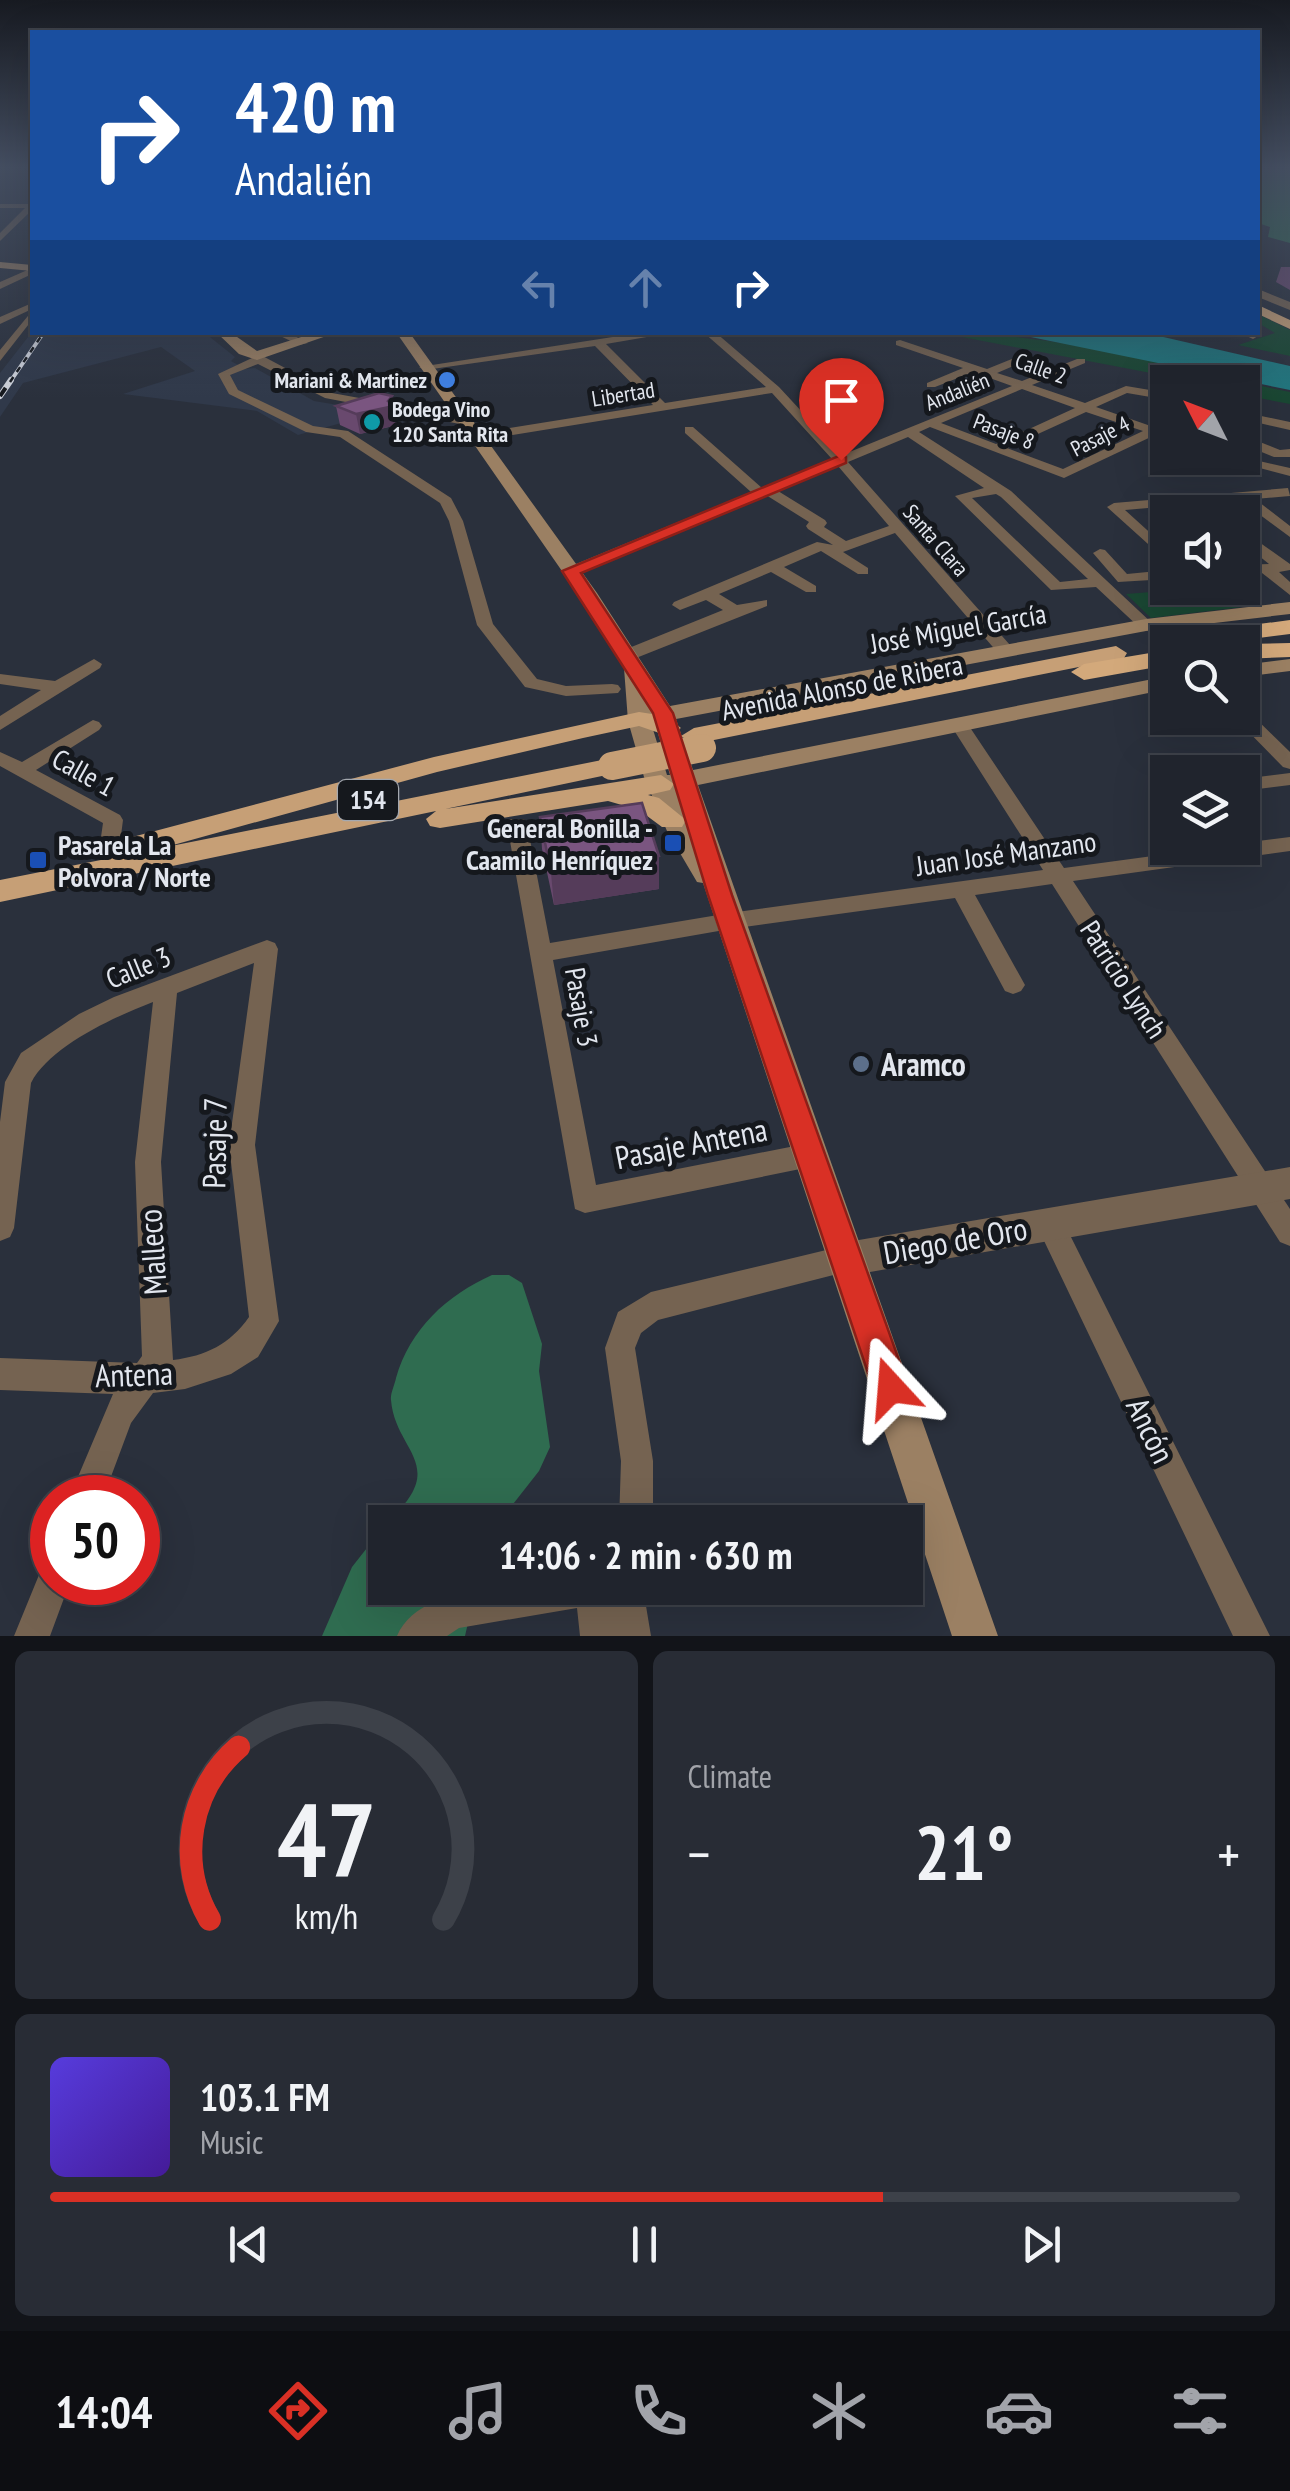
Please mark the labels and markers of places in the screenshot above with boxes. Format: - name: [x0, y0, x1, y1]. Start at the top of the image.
- pin: [799, 358, 884, 461]
- place label: Mariani & Martinez: [274, 366, 427, 394]
- marker: Mariani & Martinez: [436, 369, 458, 391]
- place label: Bodega Vino 120 Santa Rita: [392, 395, 508, 448]
- marker: Bodega Vino 120 Santa Rita: [361, 411, 383, 433]
- place label: General Bonilla - Caamilo Henríquez: [466, 809, 653, 878]
- place label: Pasarela La Polvora / Norte: [58, 826, 211, 895]
- marker: General Bonilla - Caamilo Henríquez: [662, 832, 684, 854]
- marker: Pasarela La Polvora / Norte: [27, 849, 49, 871]
- place label: Aramco: [880, 1043, 966, 1085]
- marker: Aramco: [850, 1053, 872, 1075]

